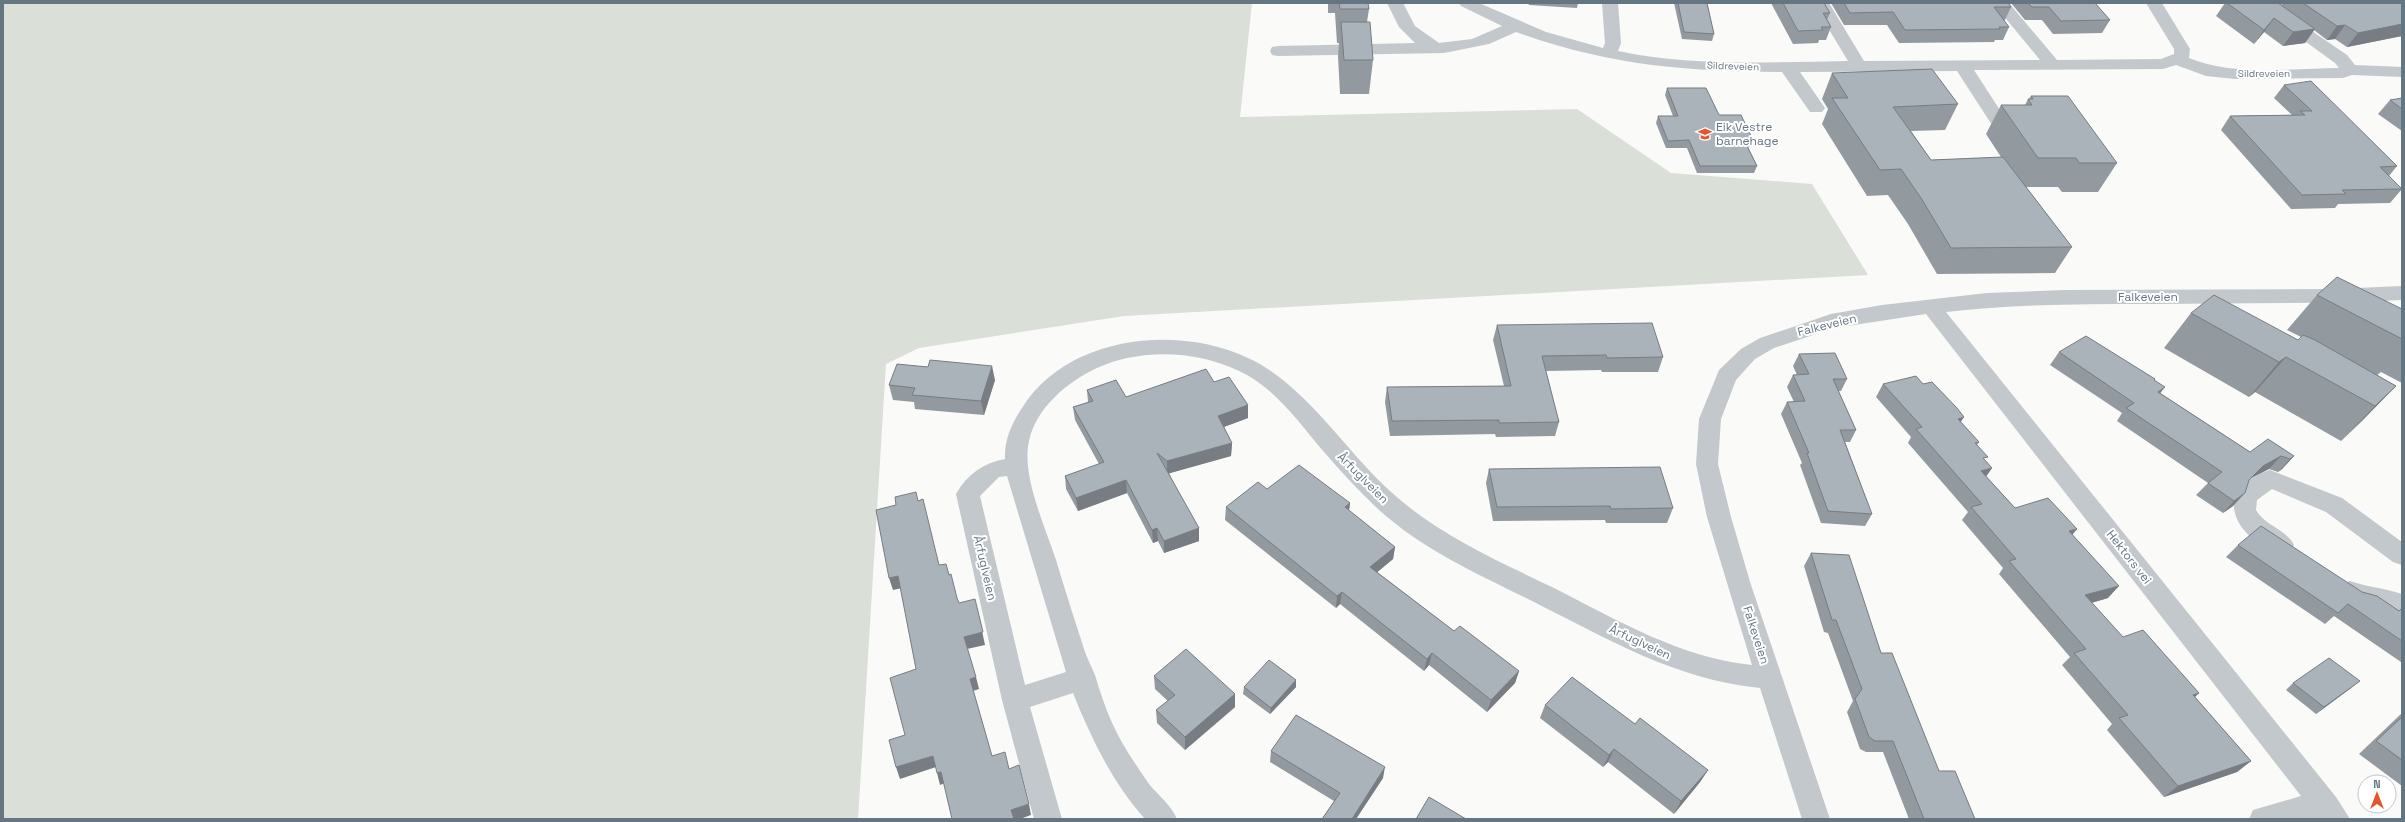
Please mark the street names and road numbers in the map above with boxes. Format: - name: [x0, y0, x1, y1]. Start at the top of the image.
- street label: Sildreveien: [1707, 59, 1759, 73]
- street label: Sildreveien: [2238, 67, 2290, 80]
- street label: Falkeveien: [2118, 289, 2178, 305]
- street label: Falkeveien: [1796, 310, 1858, 340]
- street label: Årfuglveien: [1334, 449, 1392, 507]
- street label: Hektors vei: [2103, 527, 2155, 587]
- street label: Årfuglveien: [970, 534, 1000, 602]
- street label: Falkeveien: [1739, 604, 1773, 666]
- street label: Årfuglveien: [1607, 621, 1673, 663]

